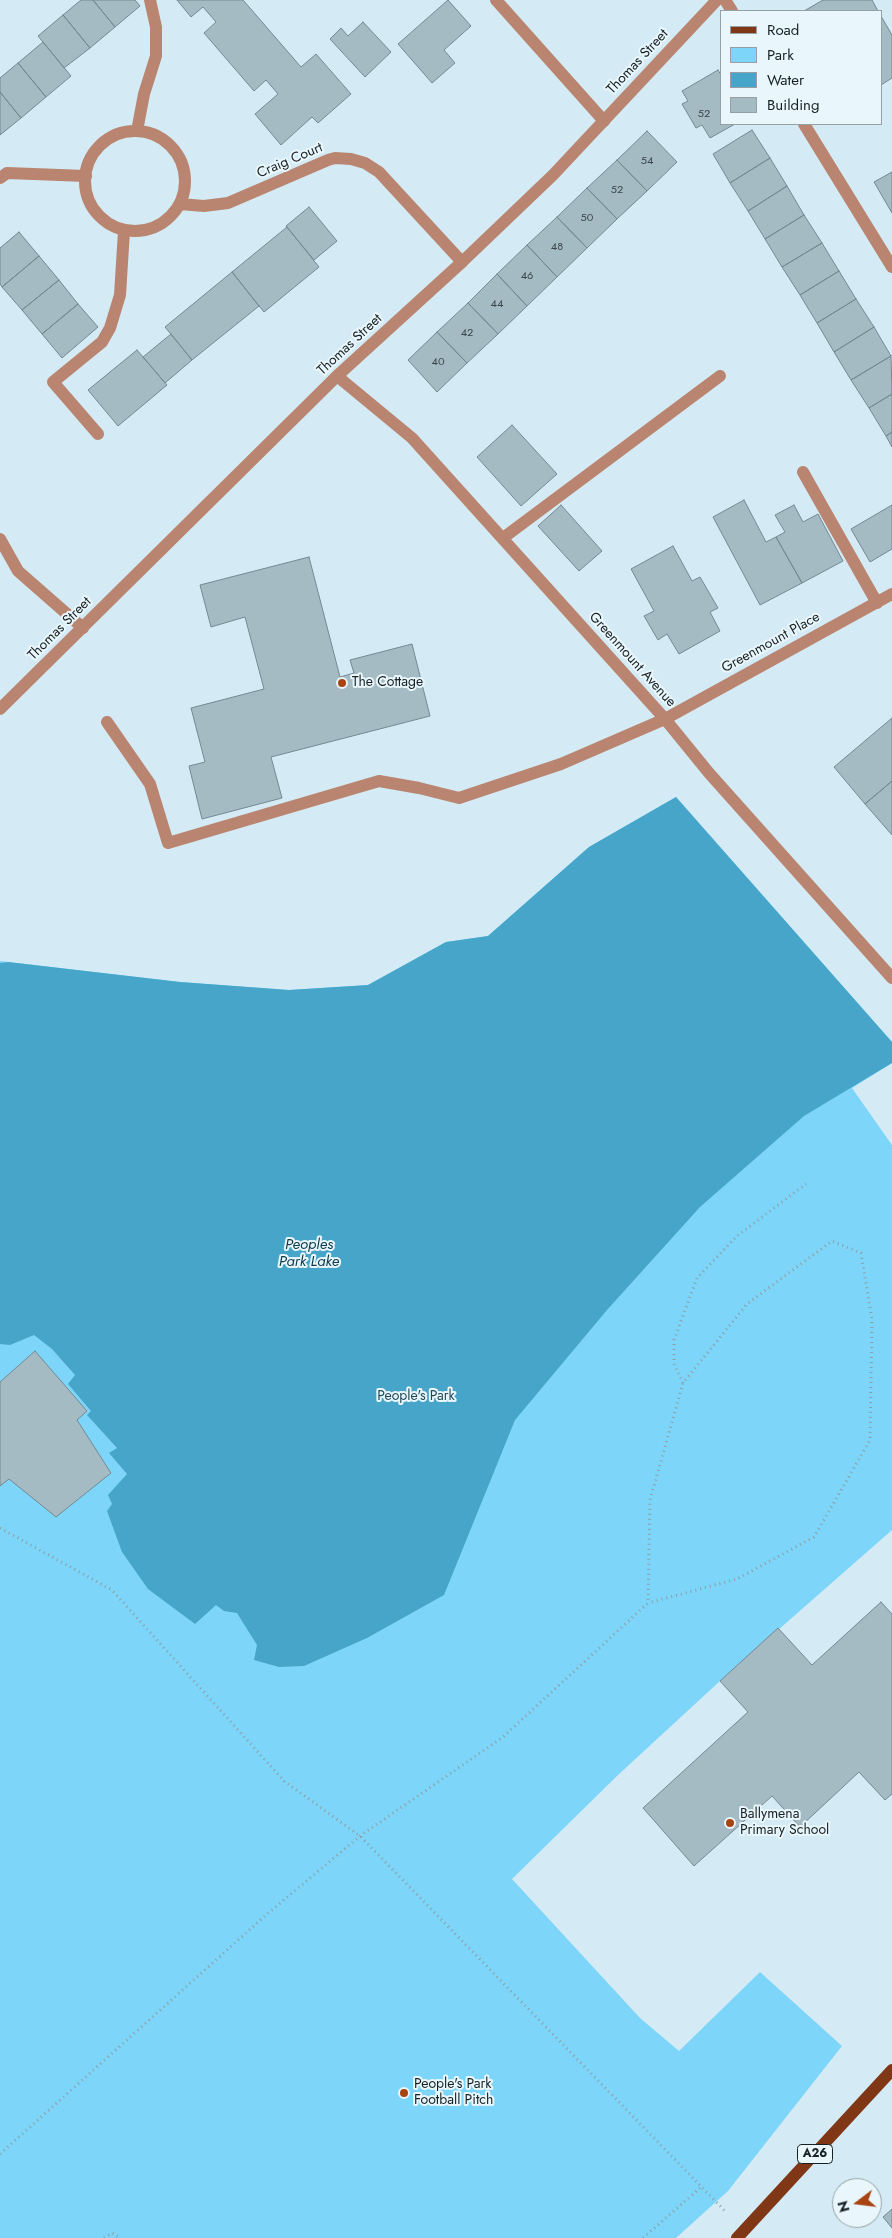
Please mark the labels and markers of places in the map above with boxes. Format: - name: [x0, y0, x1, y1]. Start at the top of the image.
- place label: The Cottage: [352, 675, 423, 691]
- marker: The Cottage: [336, 677, 348, 689]
- place label: Ballymena Primary School: [740, 1807, 829, 1840]
- marker: Ballymena Primary School: [724, 1817, 736, 1829]
- place label: People's Park Football Pitch: [414, 2077, 493, 2110]
- marker: People's Park Football Pitch: [398, 2087, 410, 2099]

